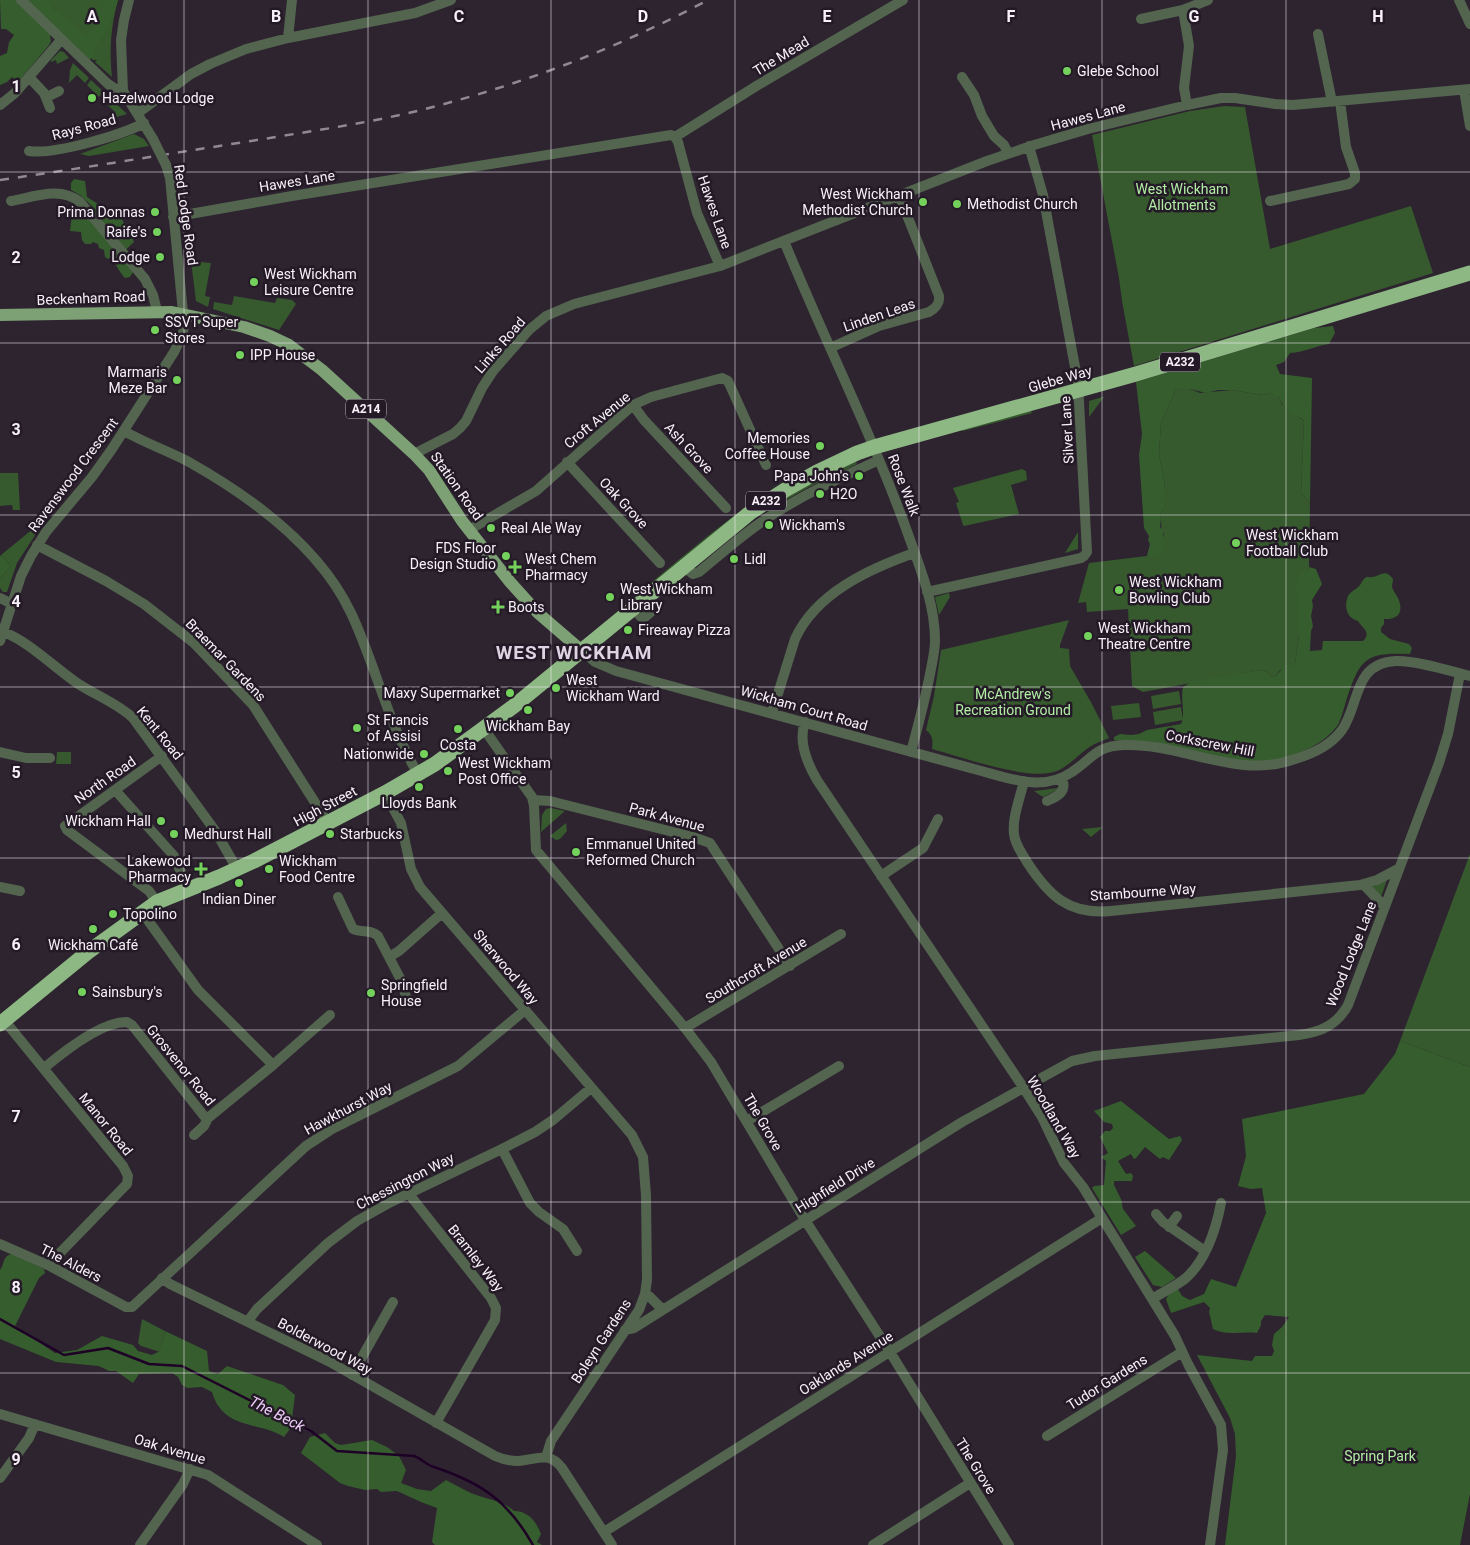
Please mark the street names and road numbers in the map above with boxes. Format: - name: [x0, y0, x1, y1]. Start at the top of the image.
- street label: The Mead: [750, 33, 812, 79]
- street label: Hawes Lane: [1049, 98, 1127, 134]
- street label: Rays Road: [50, 111, 118, 143]
- street label: Red Lodge Road: [171, 164, 201, 266]
- street label: Hawes Lane: [258, 167, 336, 195]
- street label: Hawes Lane: [695, 173, 735, 251]
- street label: Beckenham Road: [36, 288, 146, 308]
- street label: Linden Leas: [841, 295, 917, 335]
- street label: Links Road: [471, 314, 529, 376]
- road number: A232: [1160, 352, 1200, 372]
- street label: Glebe Way: [1026, 362, 1094, 396]
- street label: Croft Avenue: [561, 388, 633, 452]
- street label: Silver Lane: [1057, 396, 1077, 464]
- road number: A214: [346, 399, 386, 418]
- street label: Ravenswood Crescent: [25, 415, 121, 535]
- street label: Ash Grove: [661, 419, 717, 477]
- street label: Station Road: [428, 449, 486, 523]
- street label: Rose Walk: [885, 452, 923, 519]
- street label: Oak Grove: [596, 474, 652, 532]
- road number: A232: [746, 492, 786, 511]
- street label: Braemar Gardens: [183, 615, 269, 705]
- street label: Wickham Court Road: [739, 682, 869, 734]
- street label: Kent Road: [134, 703, 186, 763]
- street label: Corkscrew Hill: [1164, 727, 1256, 759]
- street label: North Road: [71, 753, 139, 807]
- street label: High Street: [291, 782, 360, 829]
- street label: Park Avenue: [628, 799, 706, 835]
- street label: Stambourne Way: [1090, 880, 1197, 904]
- street label: Wood Lodge Lane: [1323, 899, 1379, 1009]
- street label: Sherwood Way: [470, 926, 542, 1008]
- street label: Southcroft Avenue: [703, 934, 809, 1006]
- street label: Grosvenor Road: [143, 1021, 219, 1109]
- street label: Woodland Way: [1024, 1073, 1084, 1161]
- street label: Hawkhurst Way: [301, 1078, 395, 1138]
- street label: Manor Road: [76, 1089, 136, 1159]
- street label: The Grove: [740, 1091, 786, 1153]
- street label: Chessington Way: [353, 1149, 457, 1213]
- street label: Highfield Drive: [792, 1154, 878, 1216]
- street label: Bramley Way: [445, 1221, 507, 1295]
- street label: The Alders: [38, 1241, 104, 1285]
- street label: Boleyn Gardens: [568, 1296, 634, 1386]
- street label: Bolderwood Way: [275, 1314, 375, 1378]
- street label: Oaklands Avenue: [796, 1328, 896, 1398]
- street label: Tudor Gardens: [1064, 1351, 1150, 1413]
- street label: Oak Avenue: [132, 1431, 208, 1467]
- street label: The Grove: [952, 1435, 1000, 1497]

